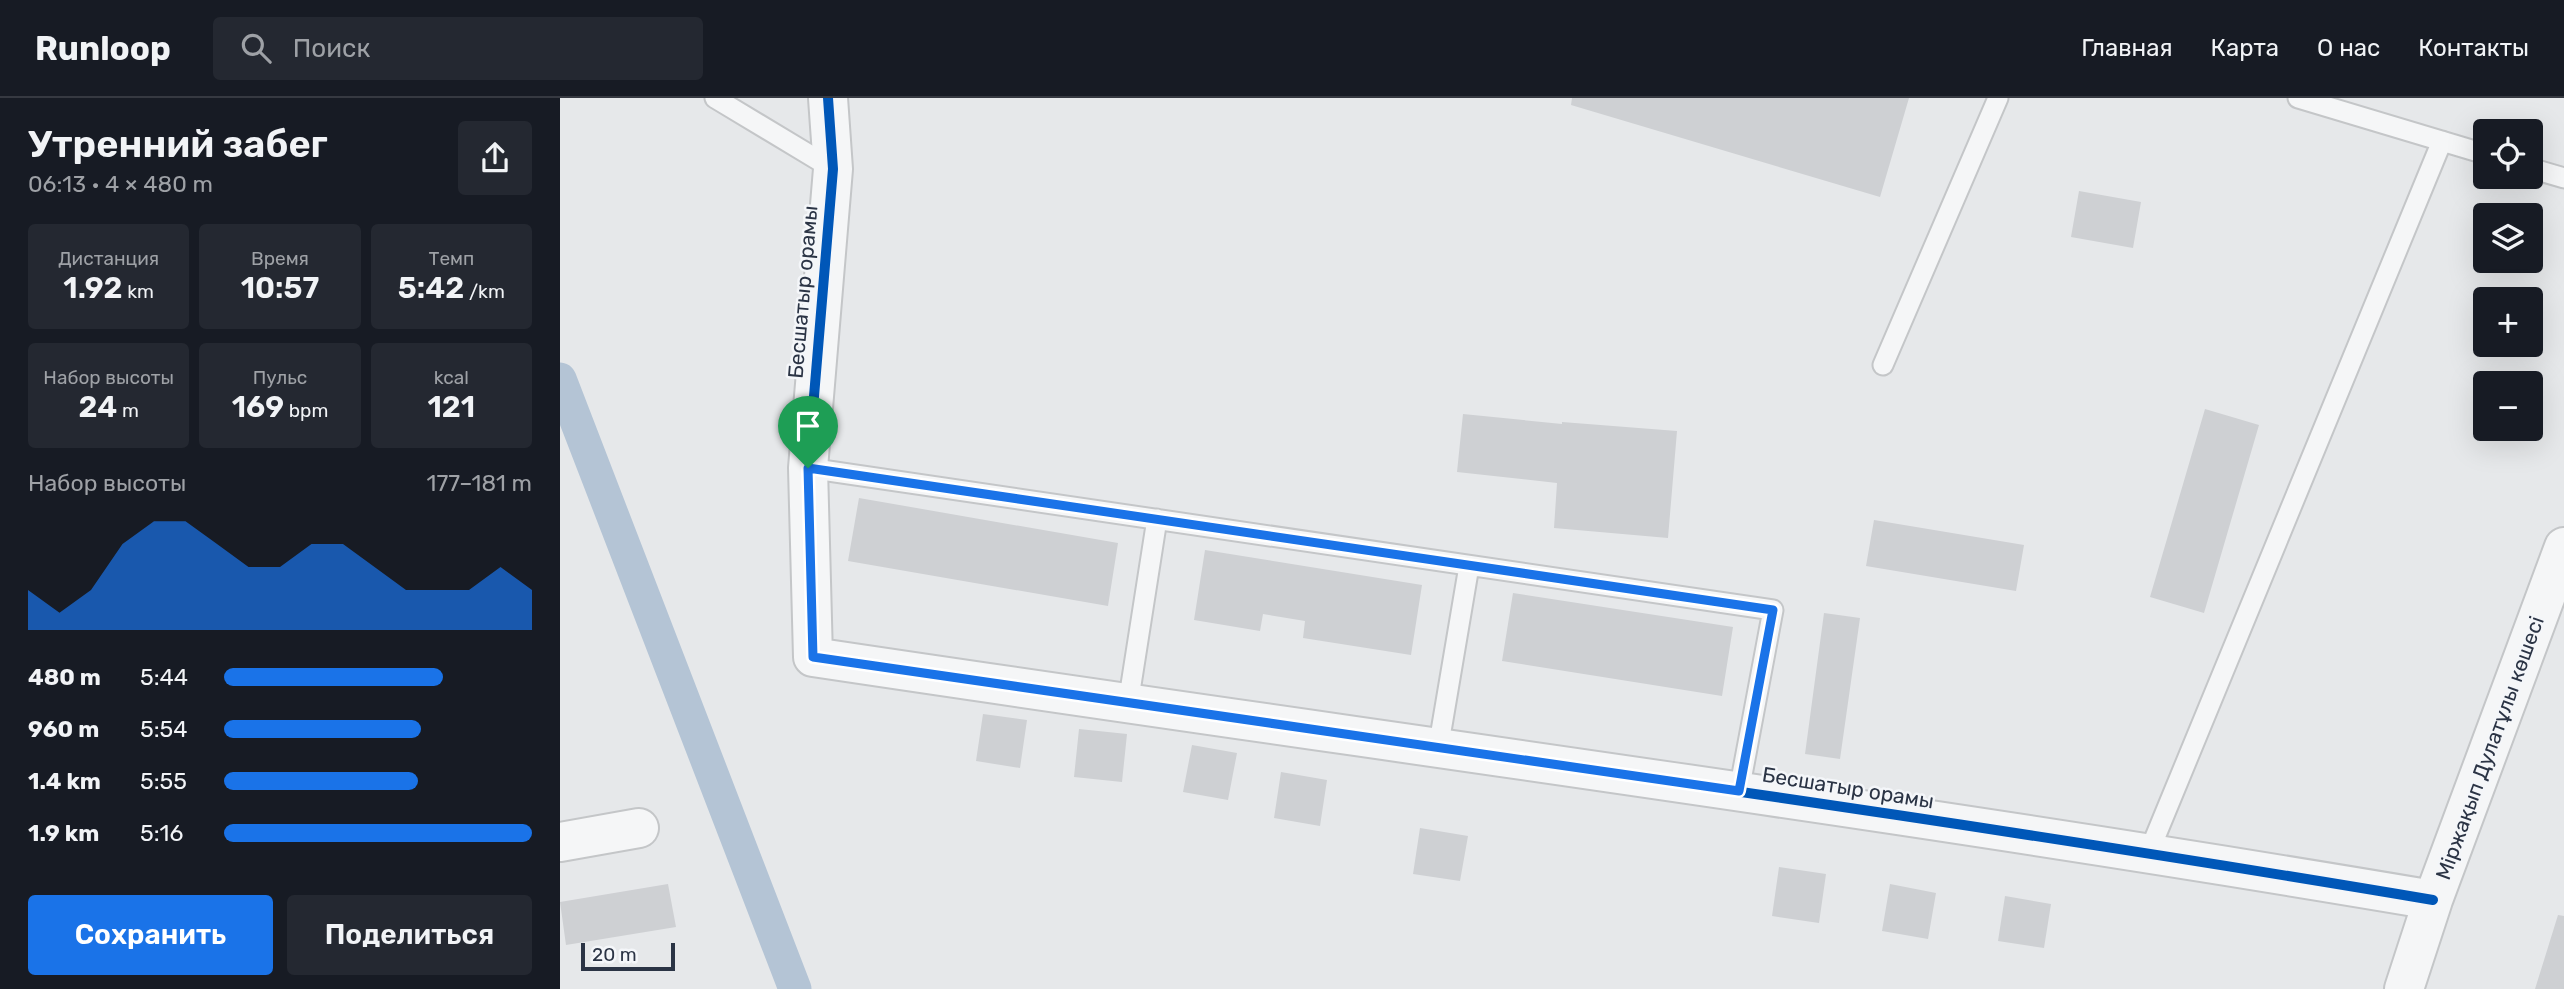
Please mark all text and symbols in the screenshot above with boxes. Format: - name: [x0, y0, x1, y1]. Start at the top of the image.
- search box: [213, 17, 703, 80]
- text: Runloop: [35, 29, 171, 68]
- icon: search: [237, 29, 275, 67]
- text: Поиск: [293, 33, 370, 64]
- text: Главная: [2081, 34, 2173, 62]
- text: Карта: [2211, 34, 2279, 62]
- text: О нас: [2317, 34, 2380, 62]
- text: Контакты: [2418, 34, 2529, 62]
- map controls: [2473, 119, 2543, 441]
- button: locate: [2473, 119, 2543, 189]
- text: Утренний забег: [28, 121, 328, 167]
- button: share: [458, 121, 532, 195]
- text: 06:13 · 4 × 480 m: [28, 170, 213, 198]
- button: layers: [2473, 203, 2543, 273]
- street label: Бесшатыр орамы: [782, 204, 823, 379]
- text: Дистанция: [58, 247, 159, 270]
- text: Время: [251, 247, 309, 270]
- text: Темп: [428, 247, 474, 270]
- text: 1.92: [63, 270, 123, 306]
- text: 10:57: [241, 270, 319, 306]
- text: 5:42: [398, 270, 464, 306]
- text: km: [123, 280, 154, 303]
- text: /km: [464, 280, 505, 303]
- button: +: [2473, 287, 2543, 357]
- text: Набор высоты: [43, 366, 174, 389]
- text: Пульс: [253, 366, 307, 389]
- text: kcal: [434, 366, 469, 389]
- button: −: [2473, 371, 2543, 441]
- text: 24: [78, 389, 117, 425]
- text: 169: [232, 389, 284, 425]
- text: 121: [427, 389, 475, 425]
- pin: [778, 396, 838, 468]
- text: m: [117, 399, 139, 422]
- text: bpm: [284, 399, 328, 422]
- icon: arrive: [789, 407, 827, 445]
- text: Набор высоты: [28, 469, 186, 497]
- text: 177–181 m: [427, 469, 532, 497]
- street label: Міржақып Дулатұлы көшесі: [2430, 613, 2549, 883]
- text: 480 m: [28, 663, 101, 691]
- text: 5:44: [140, 663, 188, 691]
- text: 960 m: [28, 715, 99, 743]
- text: 5:54: [140, 715, 188, 743]
- street label: Бесшатыр орамы: [1760, 762, 1936, 813]
- text: 1.4 km: [28, 767, 101, 795]
- text: 5:55: [140, 767, 187, 795]
- text: 1.9 km: [28, 819, 99, 847]
- text: 5:16: [140, 819, 183, 847]
- button: Сохранить: [28, 895, 273, 975]
- button: Поделиться: [287, 895, 532, 975]
- scale bar: [581, 940, 676, 972]
- text: 20 m: [592, 943, 637, 966]

